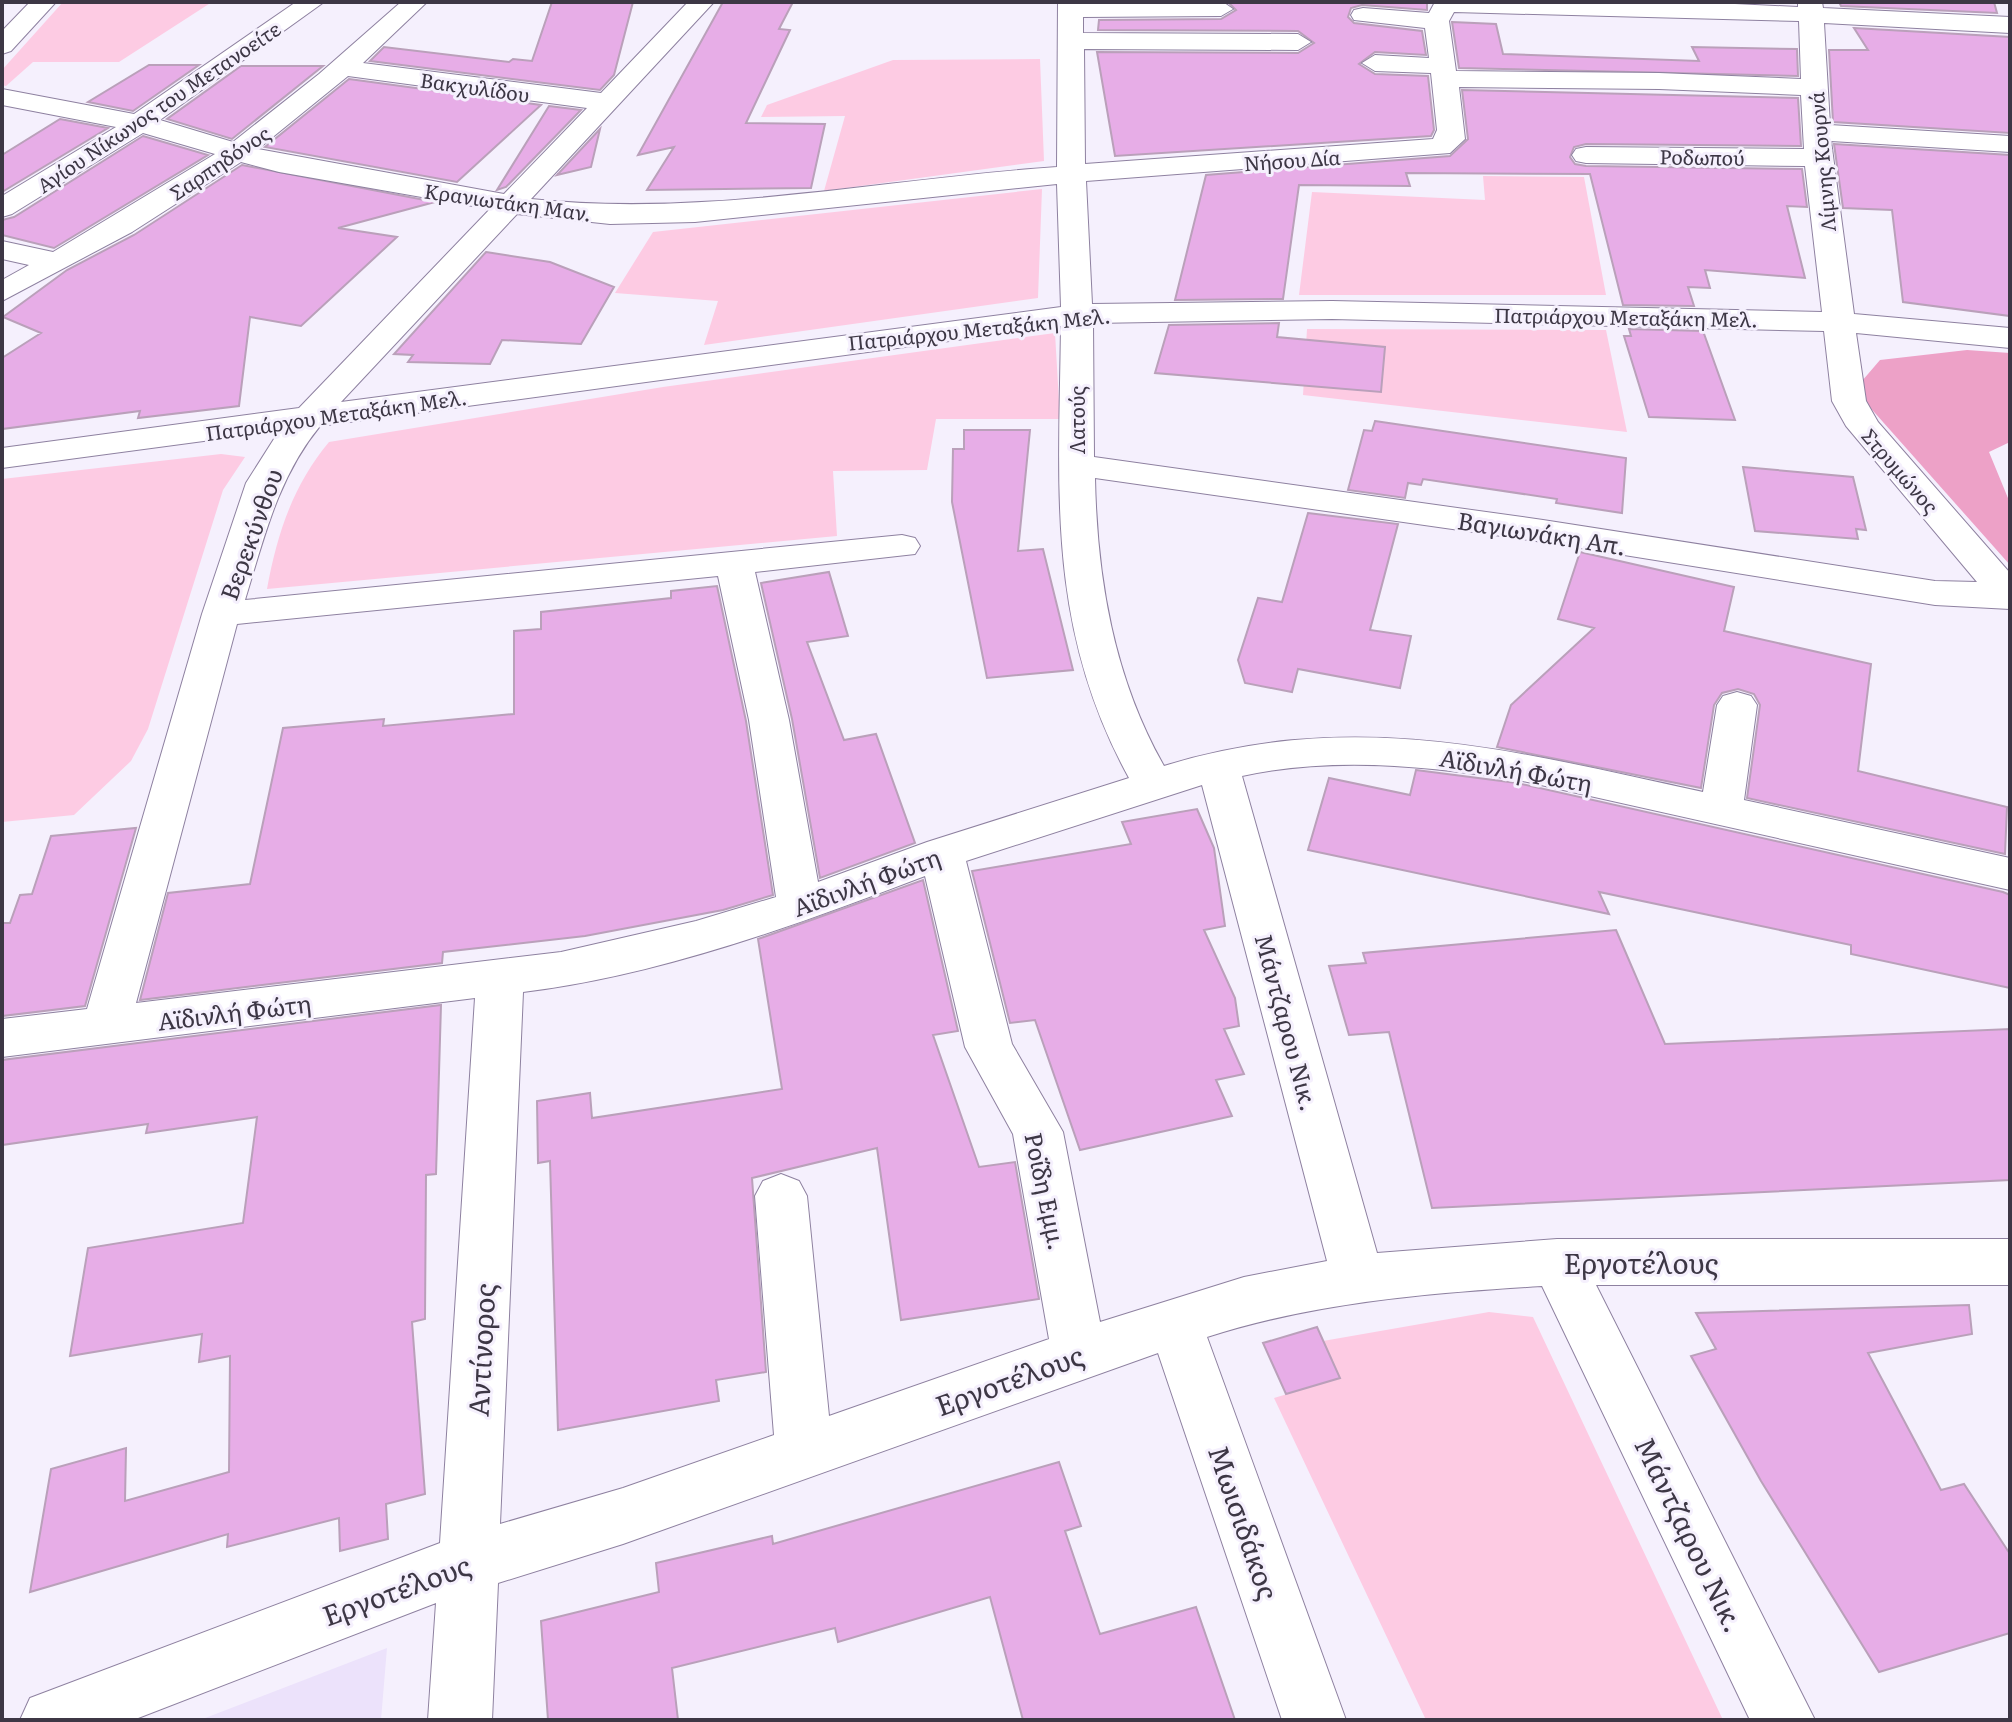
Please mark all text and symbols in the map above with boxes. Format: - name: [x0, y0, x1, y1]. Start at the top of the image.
- street label: Αγίου Νίκωνος του Μετανοείτε: [30, 13, 286, 199]
- street label: Βακχυλίδου: [418, 63, 532, 109]
- street label: Λίμνης Κουρνά: [1800, 91, 1842, 233]
- street label: Σαρπηδόνος: [163, 117, 275, 207]
- street label: Ροδωπού: [1659, 140, 1745, 172]
- street label: Νήσου Δία: [1243, 141, 1341, 177]
- street label: Κρανιωτάκη Μαν.: [423, 174, 593, 228]
- street label: Πατριάρχου Μεταξάκη Μελ.: [846, 299, 1112, 357]
- street label: Πατριάρχου Μεταξάκη Μελ.: [1494, 299, 1758, 333]
- street label: Πατριάρχου Μεταξάκη Μελ.: [203, 381, 469, 447]
- street label: Λατούς: [1061, 386, 1091, 454]
- street label: Στρυμώνος: [1855, 421, 1947, 519]
- street label: Βερεκύνθου: [210, 463, 290, 605]
- street label: Βαγιωνάκη Απ.: [1455, 501, 1629, 563]
- street label: Αϊδινλή Φώτη: [1437, 738, 1595, 800]
- street label: Αϊδινλή Φώτη: [787, 838, 945, 924]
- street label: Μάντζαρου Νικ.: [1248, 929, 1328, 1115]
- street label: Αϊδινλή Φώτη: [155, 984, 313, 1038]
- street label: Ροΐδη Εμμ.: [1017, 1129, 1077, 1253]
- street label: Εργοτέλους: [1564, 1241, 1718, 1283]
- street label: Αντίνορος: [456, 1282, 504, 1418]
- street label: Εργοτέλους: [929, 1333, 1089, 1425]
- street label: Μάντζαρου Νικ.: [1626, 1429, 1756, 1639]
- street label: Μωισιδάκος: [1199, 1439, 1291, 1605]
- street label: Εργοτέλους: [316, 1543, 476, 1635]

